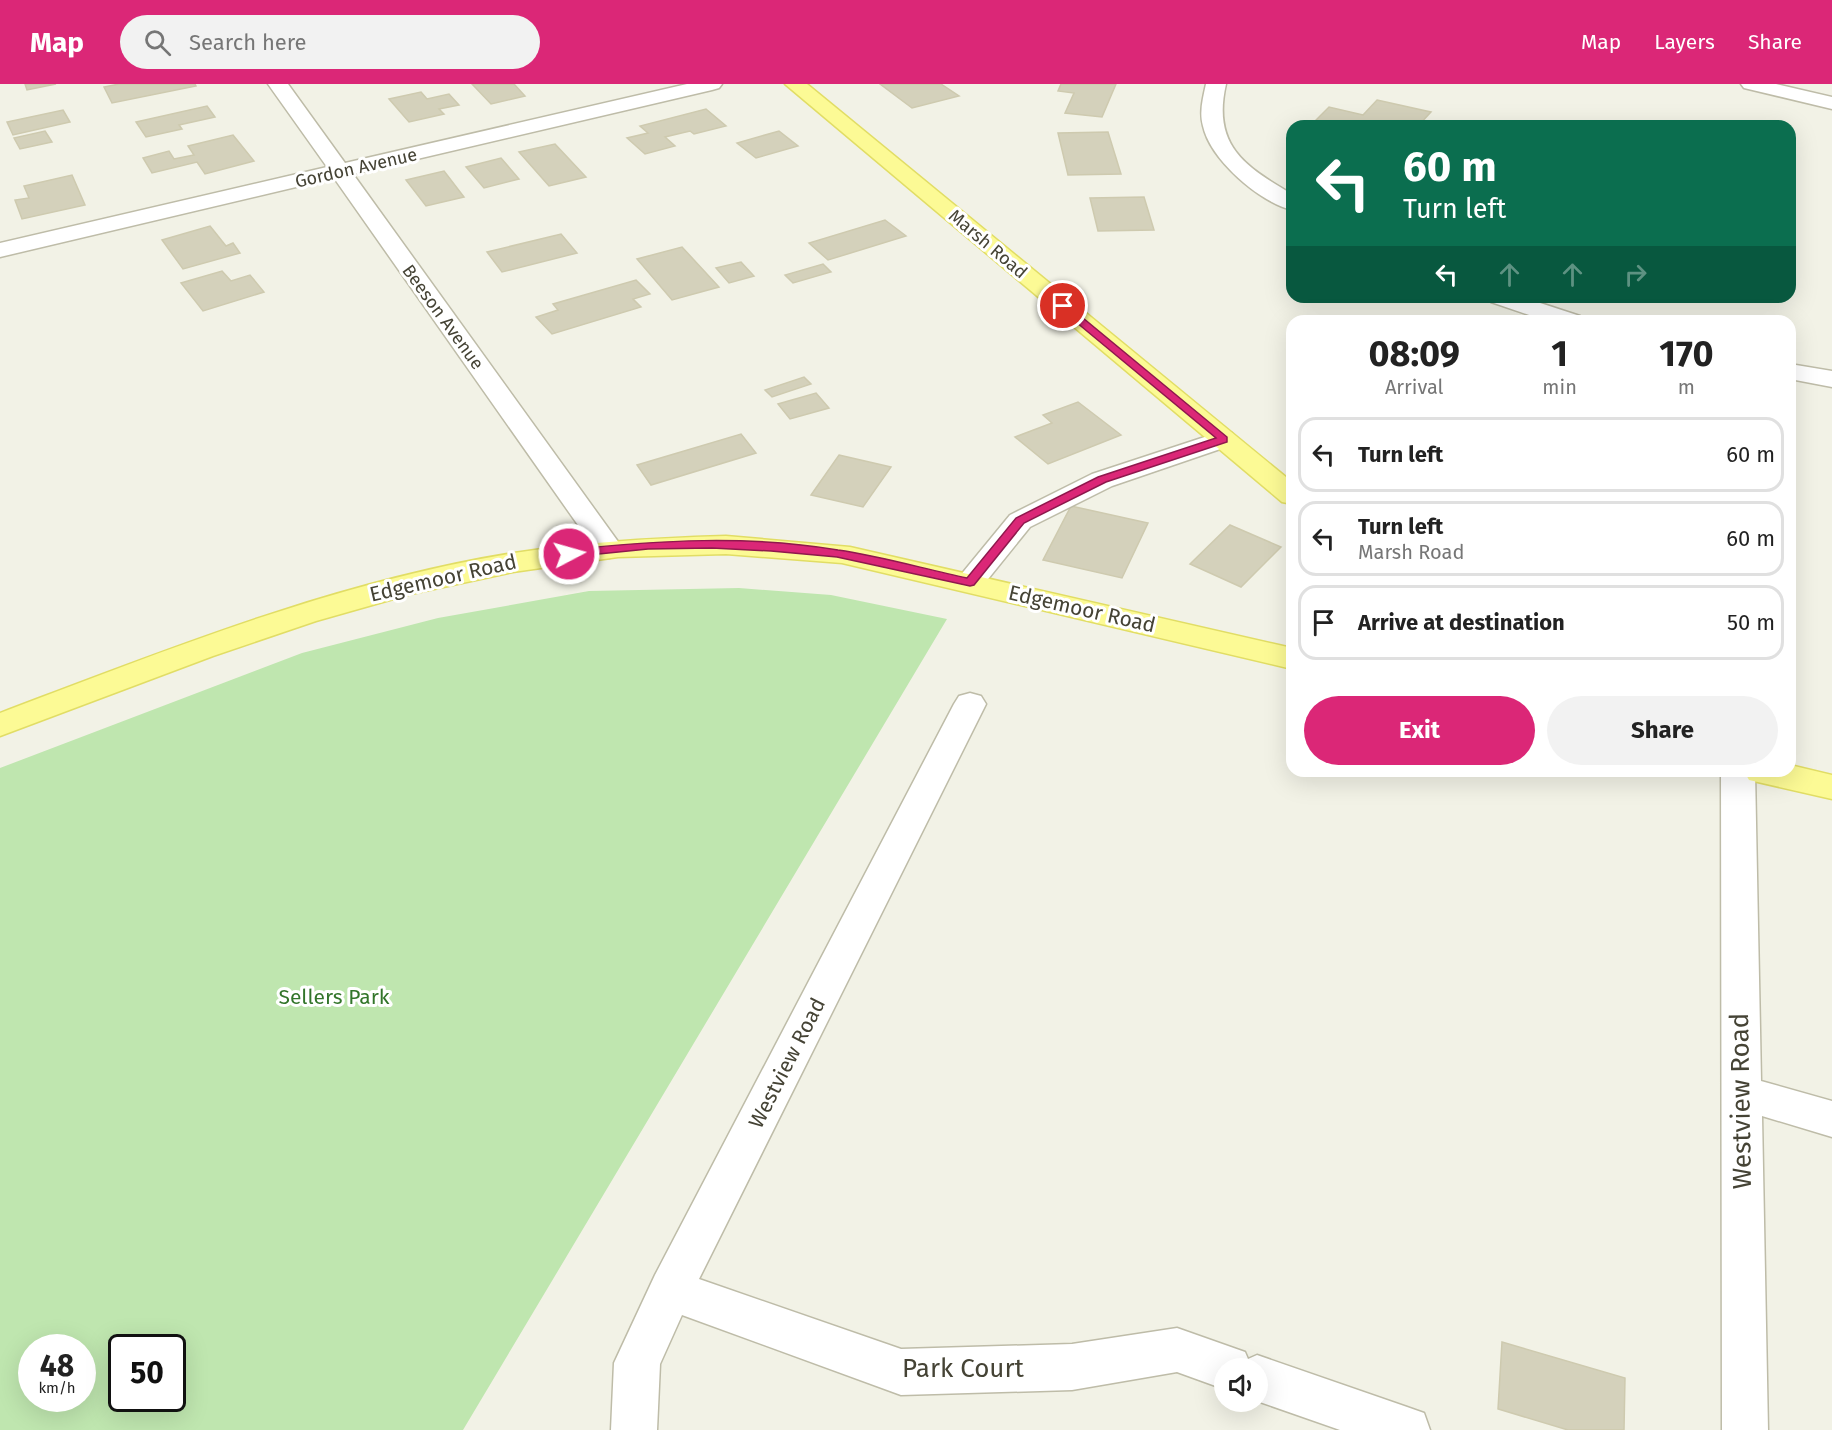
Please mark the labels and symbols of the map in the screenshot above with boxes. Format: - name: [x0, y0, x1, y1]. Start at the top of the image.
- street label: Gordon Avenue: [293, 143, 419, 193]
- street label: Marsh Road: [944, 205, 1032, 283]
- street label: Beeson Avenue: [397, 260, 489, 374]
- pin: [1037, 280, 1088, 331]
- position arrow: [537, 522, 601, 586]
- street label: Edgemoor Road: [367, 548, 519, 608]
- street label: Edgemoor Road: [1006, 579, 1158, 639]
- park label: Sellers Park: [278, 984, 390, 1010]
- street label: Westview Road: [743, 994, 831, 1132]
- street label: Westview Road: [1724, 1012, 1758, 1190]
- speed limit sign: 50: [108, 1334, 186, 1412]
- street label: Park Court: [902, 1353, 1025, 1384]

